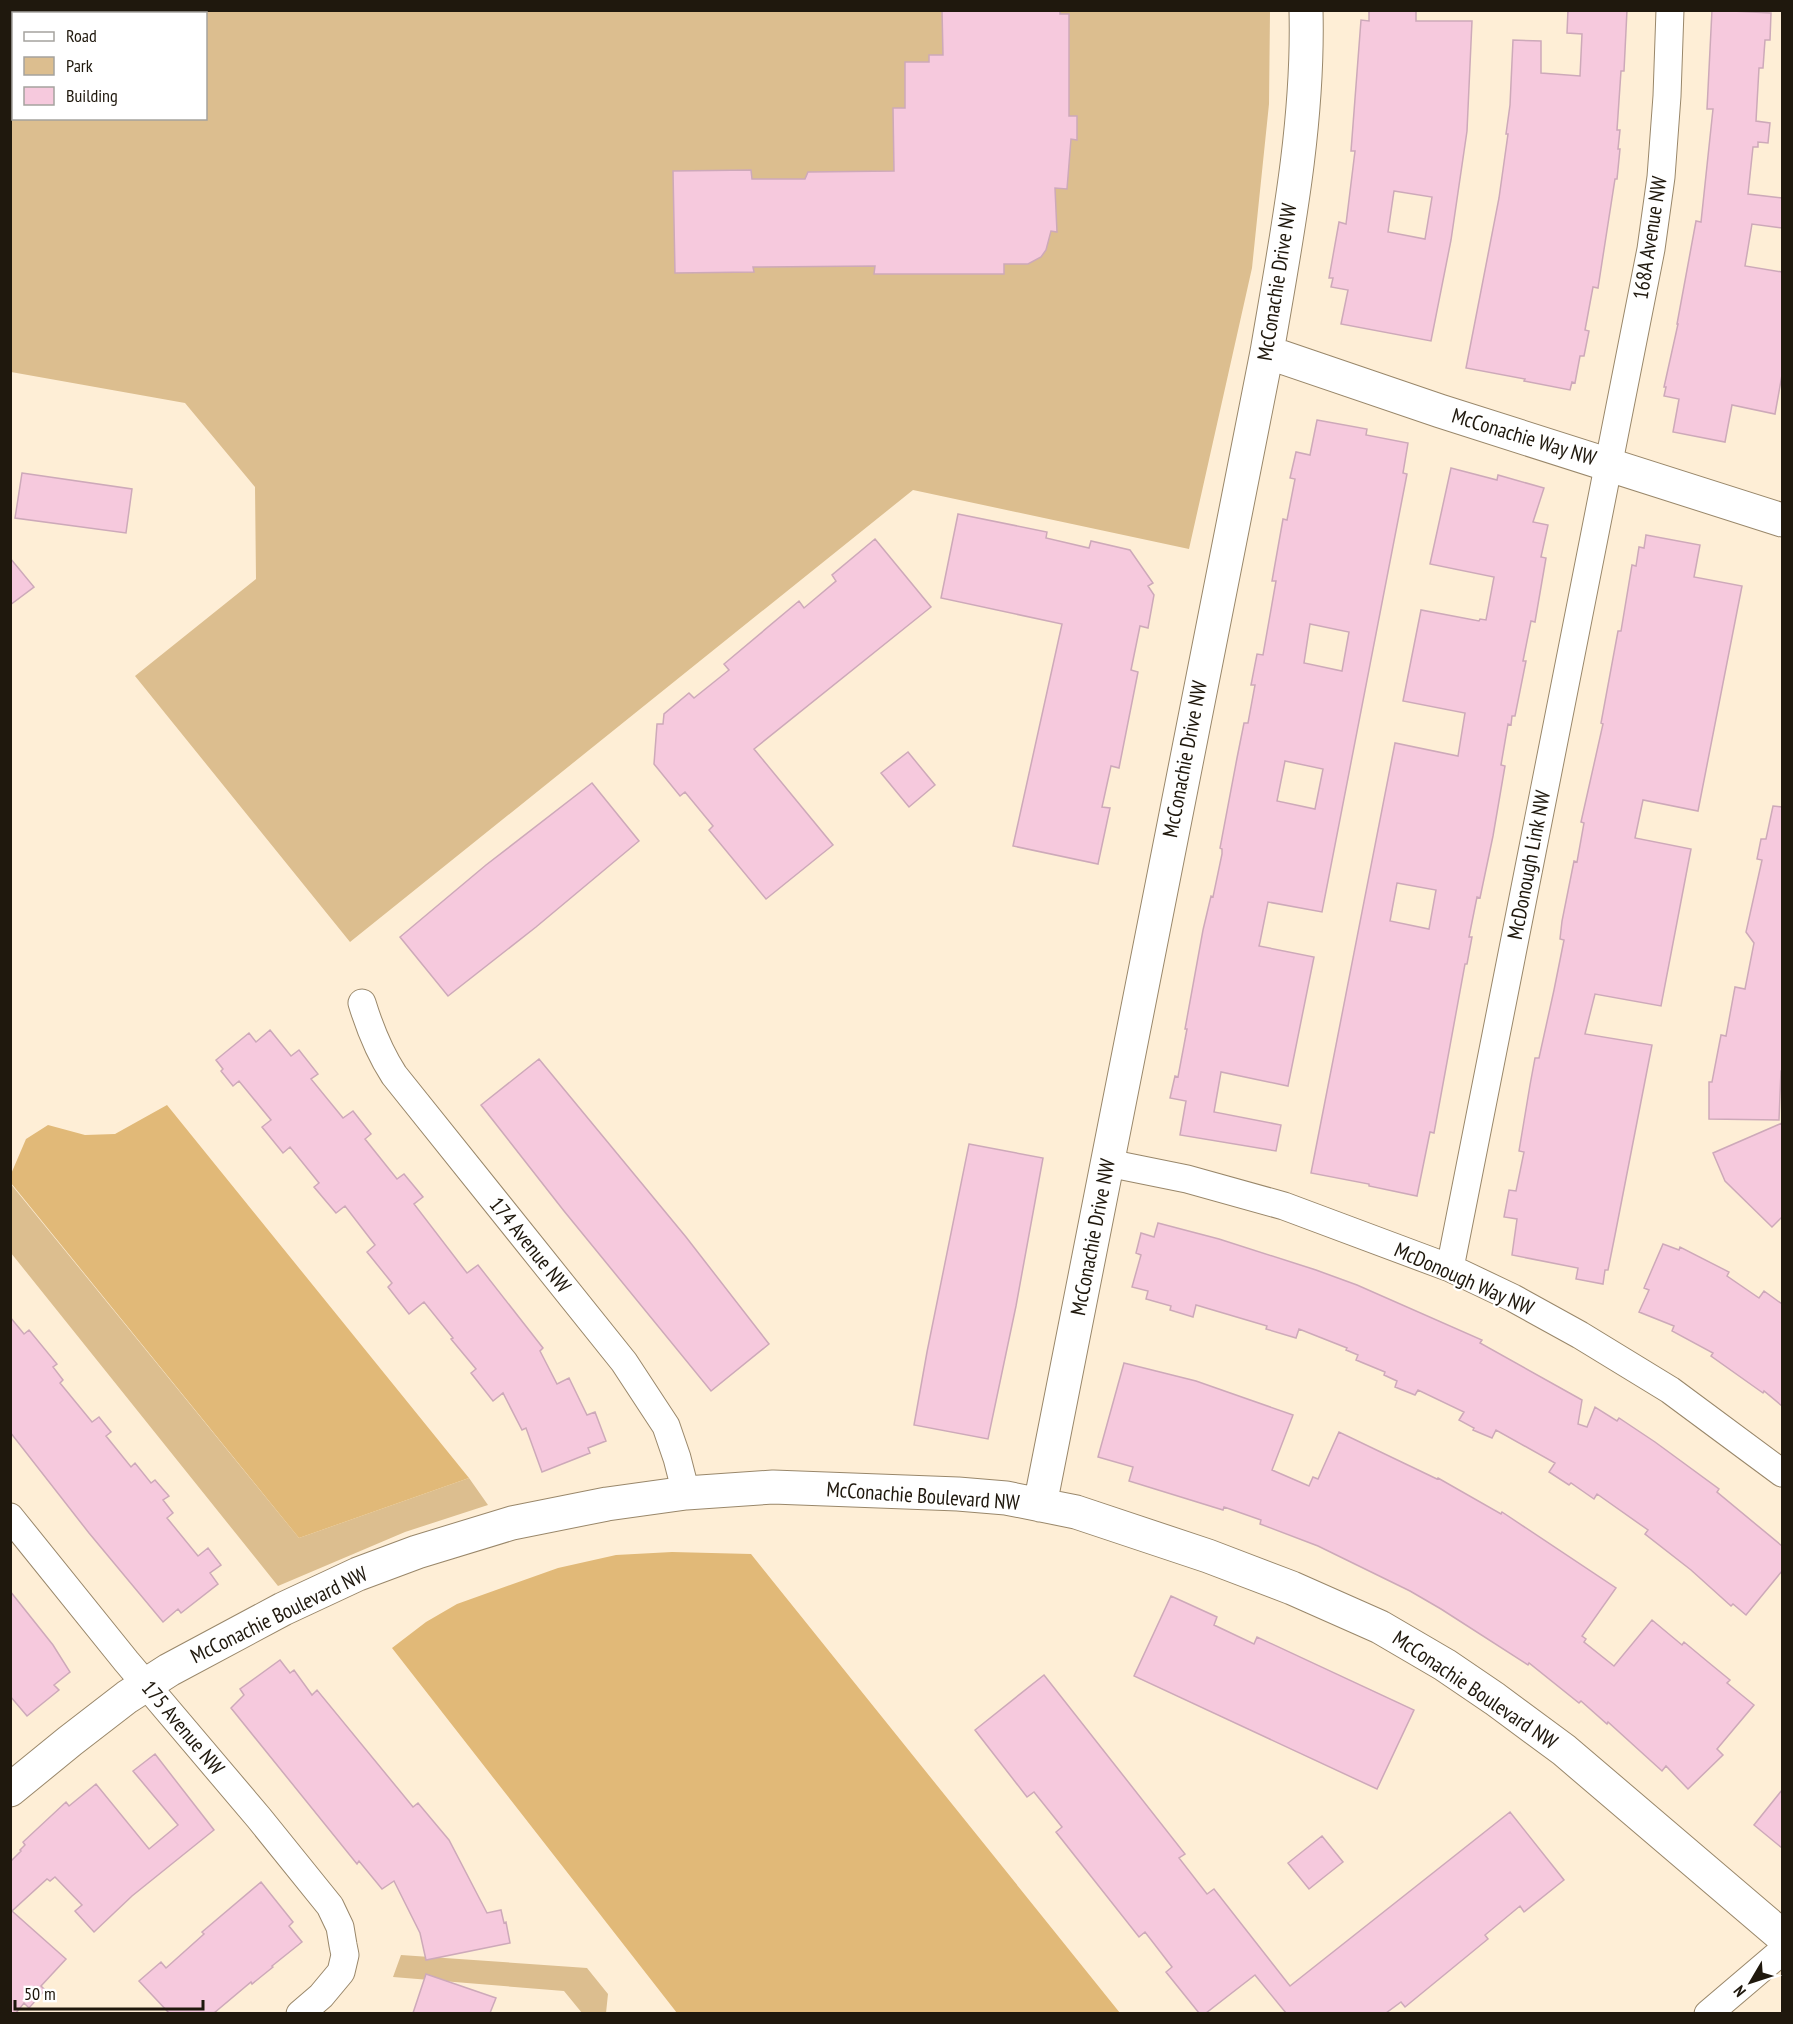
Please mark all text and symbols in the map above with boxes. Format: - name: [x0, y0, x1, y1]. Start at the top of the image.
- legend: [12, 12, 207, 120]
- text: Road: [66, 24, 97, 47]
- text: Park: [66, 54, 93, 77]
- text: Building: [66, 84, 118, 107]
- street label: 168A Avenue NW: [1626, 174, 1673, 301]
- street label: McConachie Drive NW: [1251, 201, 1302, 363]
- street label: McConachie Way NW: [1449, 402, 1600, 471]
- street label: McConachie Drive NW: [1156, 678, 1213, 840]
- street label: McDonough Link NW: [1501, 788, 1556, 942]
- street label: McConachie Drive NW: [1064, 1156, 1121, 1318]
- street label: 174 Avenue NW: [484, 1191, 577, 1298]
- street label: McDonough Way NW: [1390, 1236, 1538, 1321]
- street label: McConachie Boulevard NW: [826, 1475, 1020, 1516]
- street label: McConachie Boulevard NW: [186, 1560, 372, 1669]
- street label: McConachie Boulevard NW: [1388, 1624, 1563, 1755]
- street label: 175 Avenue NW: [136, 1675, 231, 1780]
- north arrow: [1721, 1952, 1781, 2012]
- scale bar: [15, 1973, 202, 2011]
- text: 50 m: [24, 1982, 56, 2005]
- text: N: [1729, 1982, 1750, 2001]

